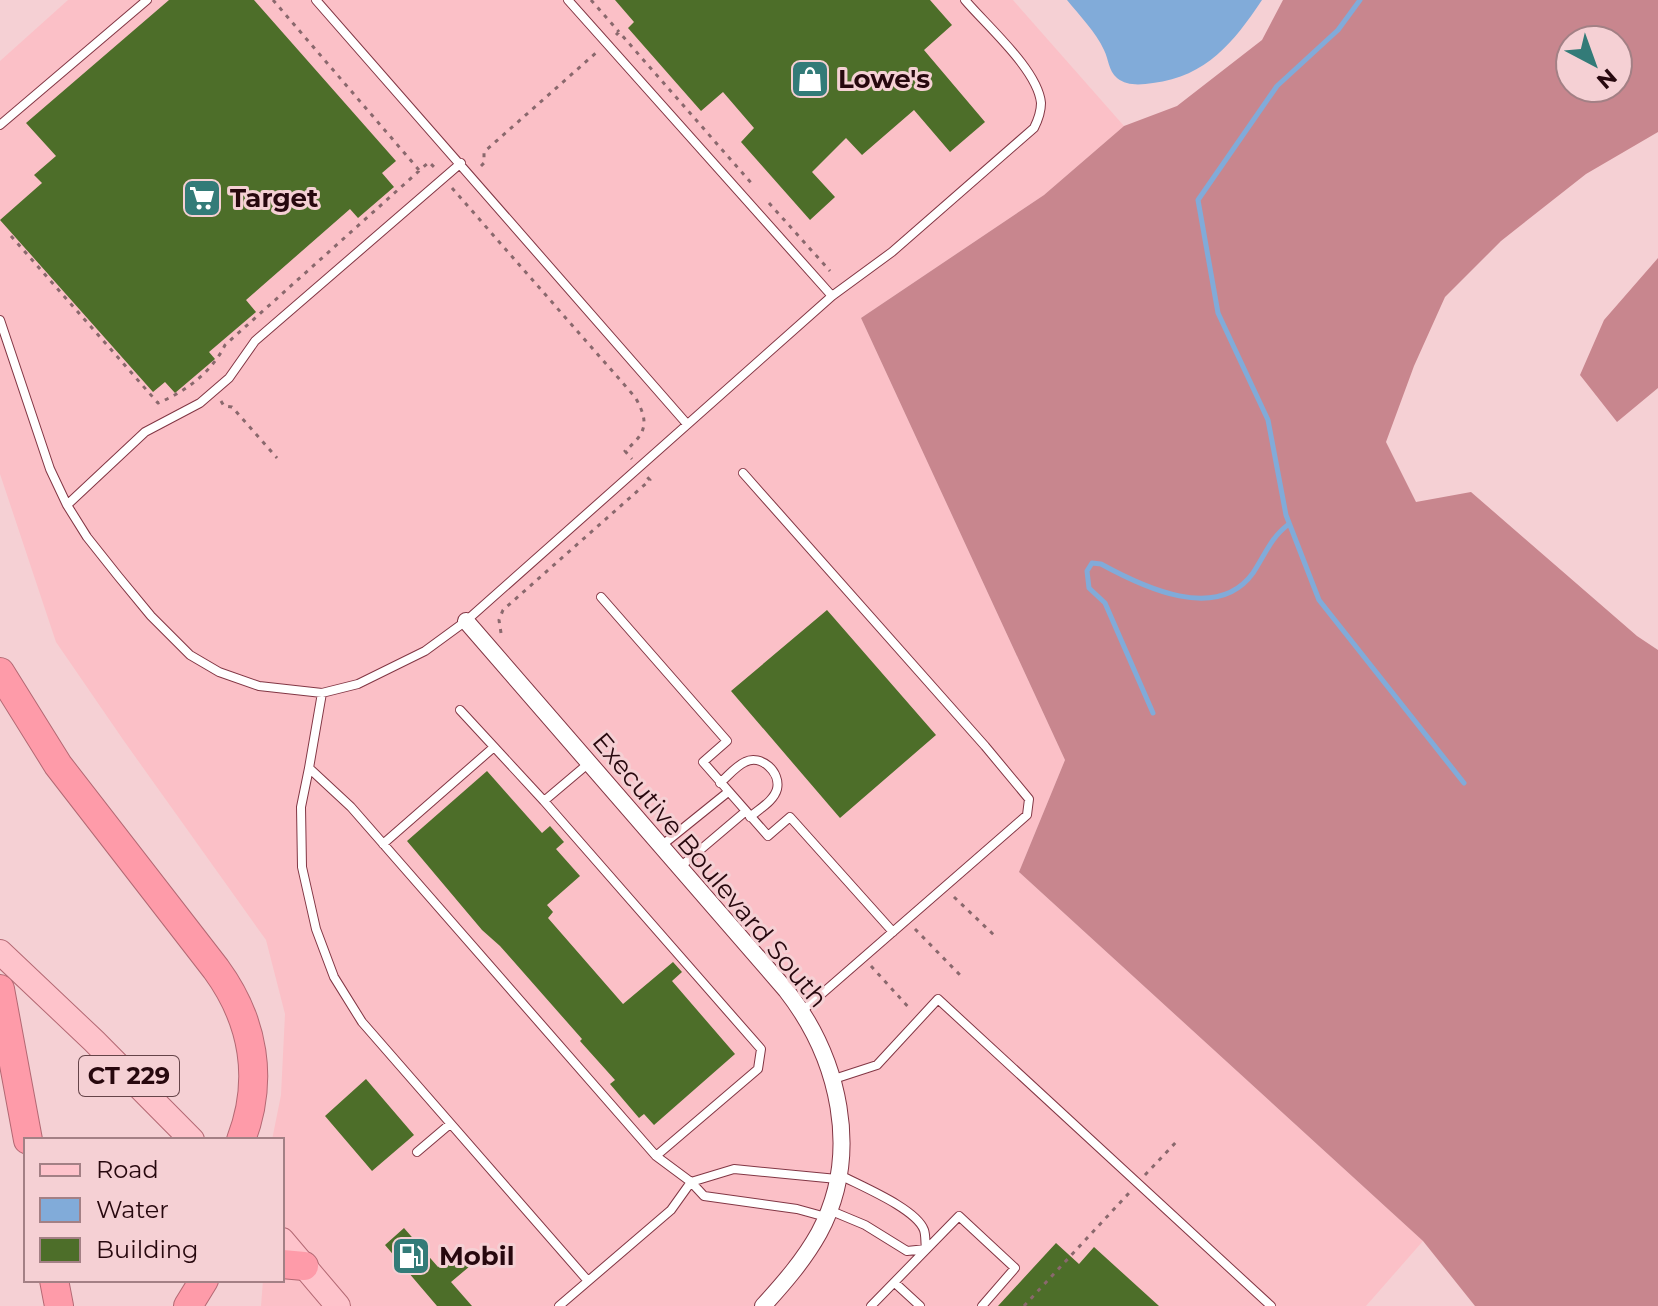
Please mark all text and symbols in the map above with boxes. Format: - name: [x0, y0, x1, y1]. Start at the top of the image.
- north arrow: [1554, 24, 1634, 104]
- shop icon: Lowe's: [789, 58, 831, 100]
- place label: Lowe's: [838, 63, 930, 95]
- text: N: [1591, 63, 1622, 95]
- supermarket icon: Target: [181, 177, 223, 219]
- place label: Target: [230, 182, 318, 214]
- street label: Executive Boulevard South: [586, 726, 834, 1014]
- road number: CT 229: [79, 1056, 179, 1096]
- legend: [24, 1138, 284, 1282]
- text: Road: [96, 1155, 159, 1184]
- text: Water: [96, 1195, 169, 1224]
- text: Building: [96, 1235, 199, 1264]
- fuel station icon: Mobil: [390, 1235, 432, 1277]
- place label: Mobil: [439, 1240, 514, 1272]

